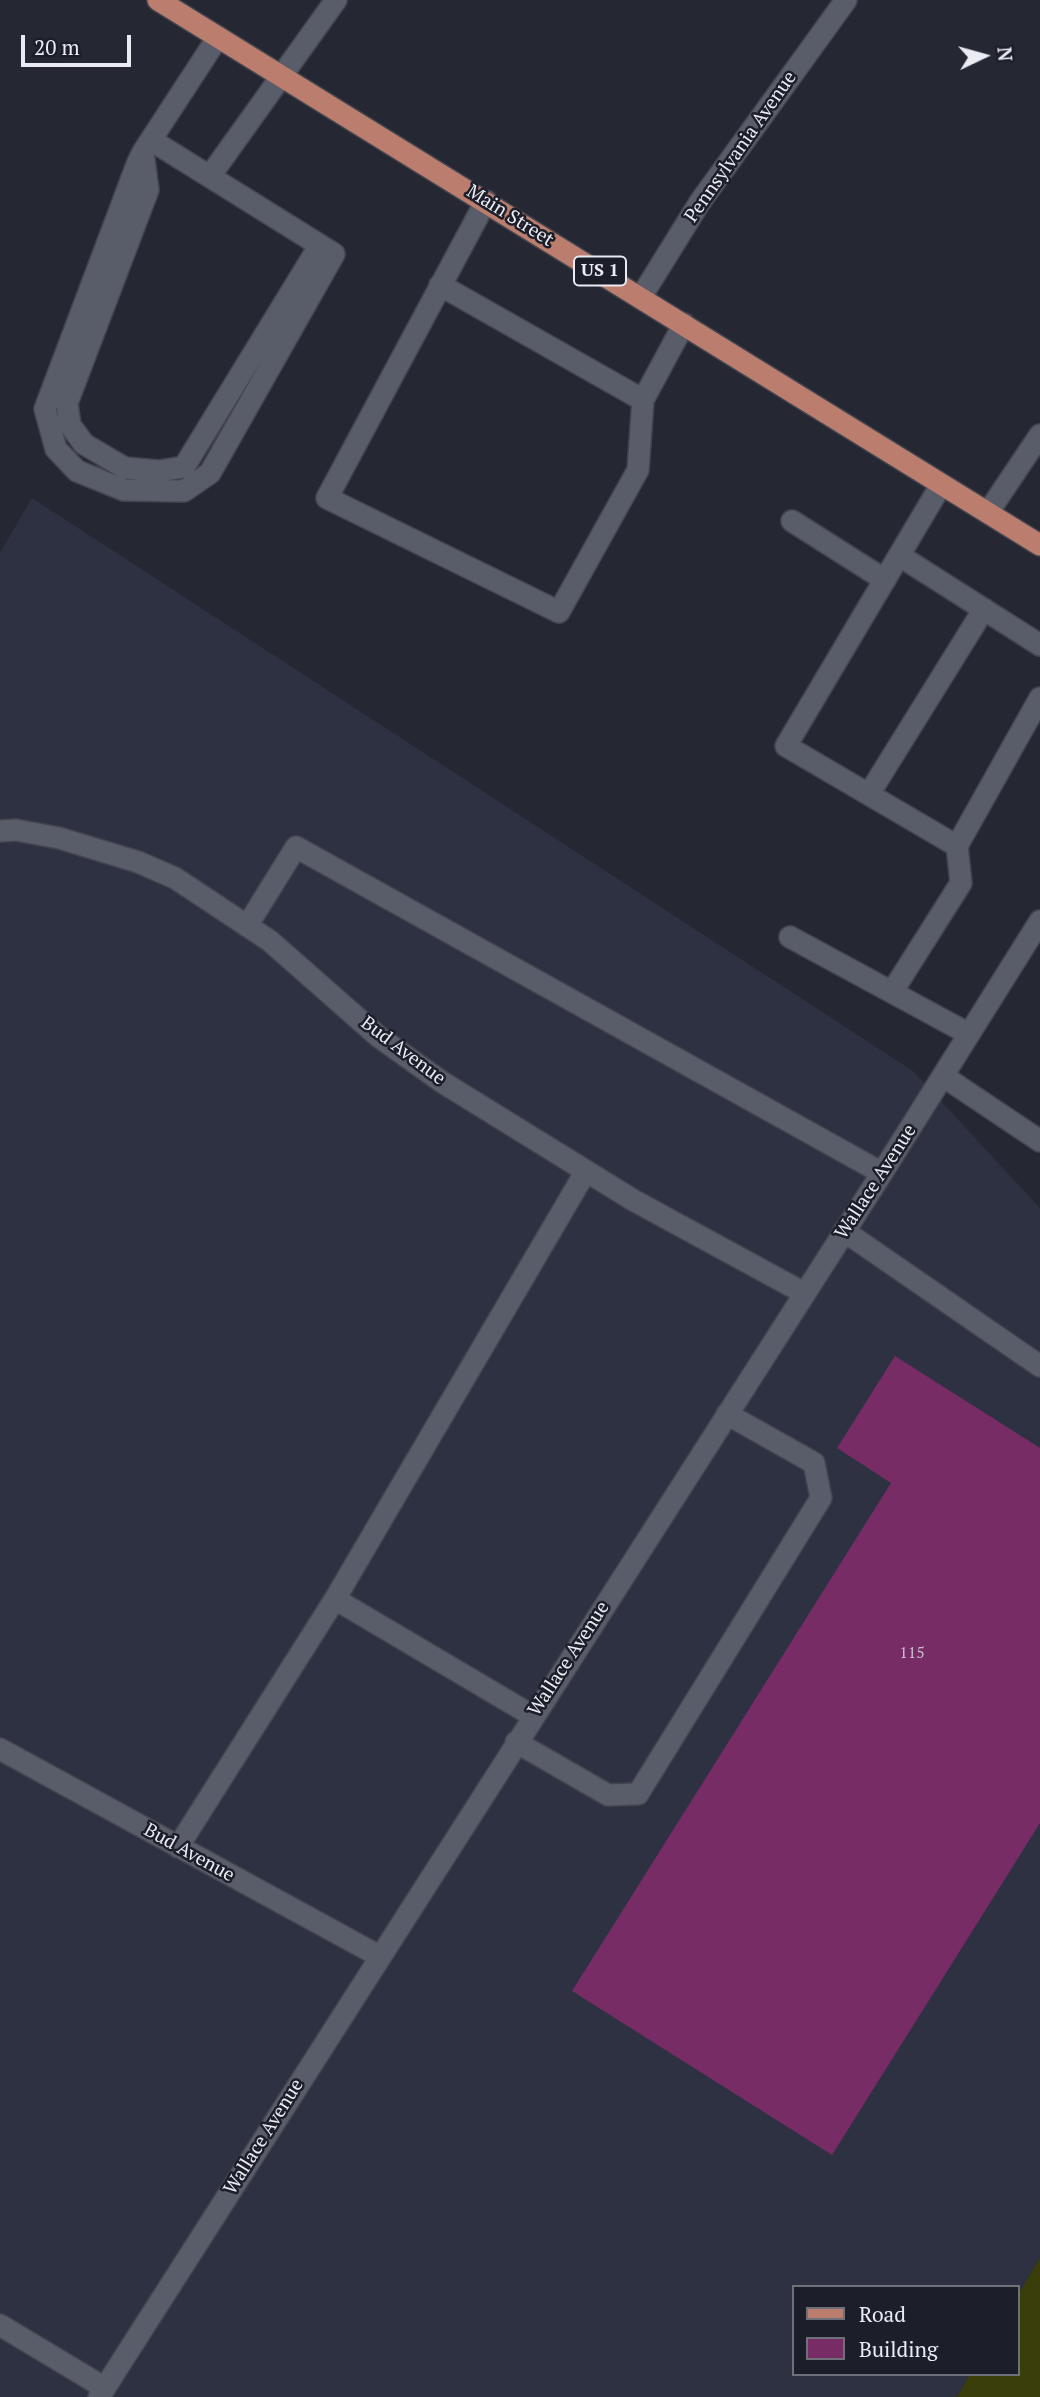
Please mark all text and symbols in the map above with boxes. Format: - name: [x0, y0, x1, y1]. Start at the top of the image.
- scale bar: [24, 21, 135, 65]
- north arrow: [949, 21, 1019, 91]
- text: 20 m: [34, 33, 80, 61]
- text: N: [992, 46, 1018, 62]
- street label: Pennsylvania Avenue: [680, 67, 802, 227]
- street label: Main Street: [462, 180, 558, 252]
- road number: US 1: [574, 256, 626, 286]
- street label: Bud Avenue: [356, 1012, 450, 1090]
- street label: Wallace Avenue: [830, 1120, 922, 1244]
- street label: Wallace Avenue: [523, 1597, 615, 1721]
- house number: 115: [899, 1643, 925, 1663]
- street label: Bud Avenue: [140, 1819, 238, 1887]
- street label: Wallace Avenue: [219, 2075, 309, 2199]
- legend: [792, 2285, 1019, 2376]
- text: Road: [859, 2300, 906, 2328]
- text: Building: [859, 2335, 938, 2363]

